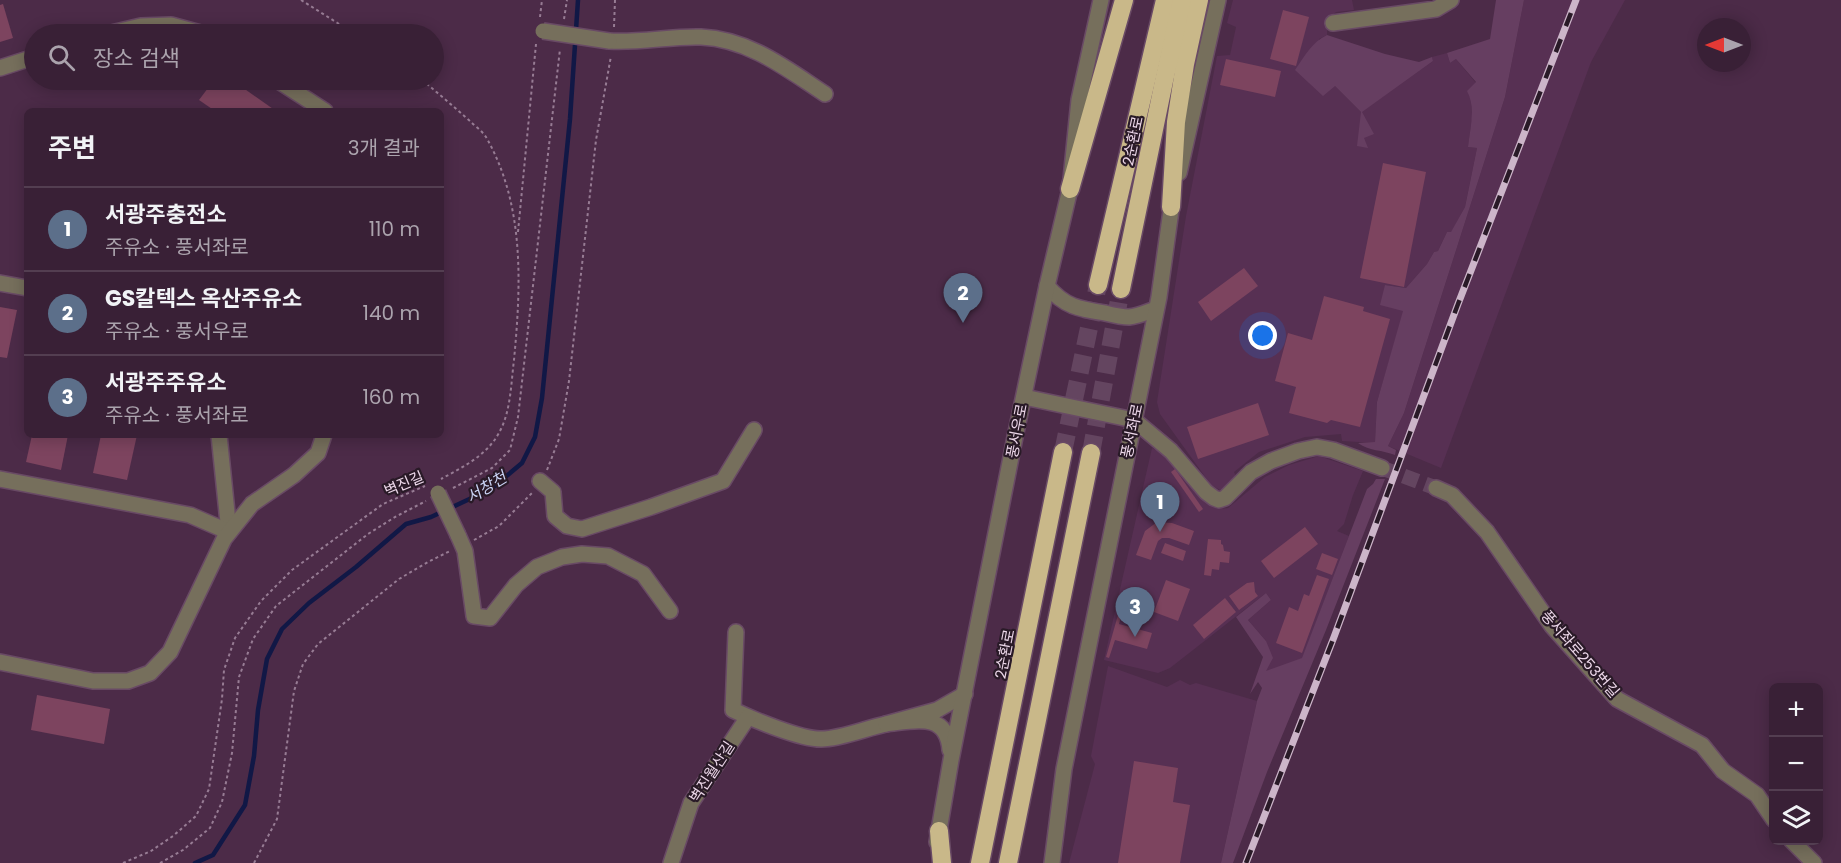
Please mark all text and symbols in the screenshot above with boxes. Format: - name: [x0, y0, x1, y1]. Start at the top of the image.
- north arrow: [1697, 18, 1751, 72]
- search box: [24, 24, 444, 90]
- icon: search: [45, 41, 78, 74]
- text: 장소 검색: [93, 43, 180, 74]
- street label: 2순환로: [1117, 114, 1148, 168]
- text: 주변: [48, 130, 96, 166]
- text: 3개 결과: [348, 134, 420, 162]
- text: 서광주충전소: [105, 199, 226, 230]
- text: 1: [64, 215, 71, 243]
- text: 110 m: [369, 215, 420, 243]
- text: 주유소 · 풍서좌로: [105, 233, 249, 261]
- pin: 2: [944, 274, 982, 323]
- text: GS칼텍스 옥산주유소: [105, 283, 302, 314]
- text: 2: [62, 299, 73, 327]
- text: 140 m: [363, 299, 420, 327]
- text: 주유소 · 풍서우로: [105, 317, 249, 345]
- your location: [1248, 321, 1277, 350]
- text: 서광주주유소: [105, 367, 226, 398]
- text: 3: [61, 383, 74, 411]
- text: 160 m: [362, 383, 420, 411]
- text: 주유소 · 풍서좌로: [105, 401, 249, 429]
- street label: 풍서우로: [1001, 402, 1032, 460]
- street label: 풍서좌로: [1116, 402, 1148, 460]
- water label: 서창천: [461, 465, 513, 509]
- street label: 벽진길: [381, 466, 427, 501]
- pin: 1: [1140, 482, 1180, 532]
- pin: 3: [1116, 588, 1154, 637]
- street label: 풍서좌로253번길: [1536, 605, 1624, 702]
- street label: 2순환로: [989, 627, 1020, 680]
- map controls: [1769, 683, 1823, 845]
- button: +: [1769, 683, 1823, 737]
- street label: 벽진월산길: [684, 737, 739, 806]
- button: −: [1769, 737, 1823, 791]
- button: layers: [1769, 791, 1823, 845]

